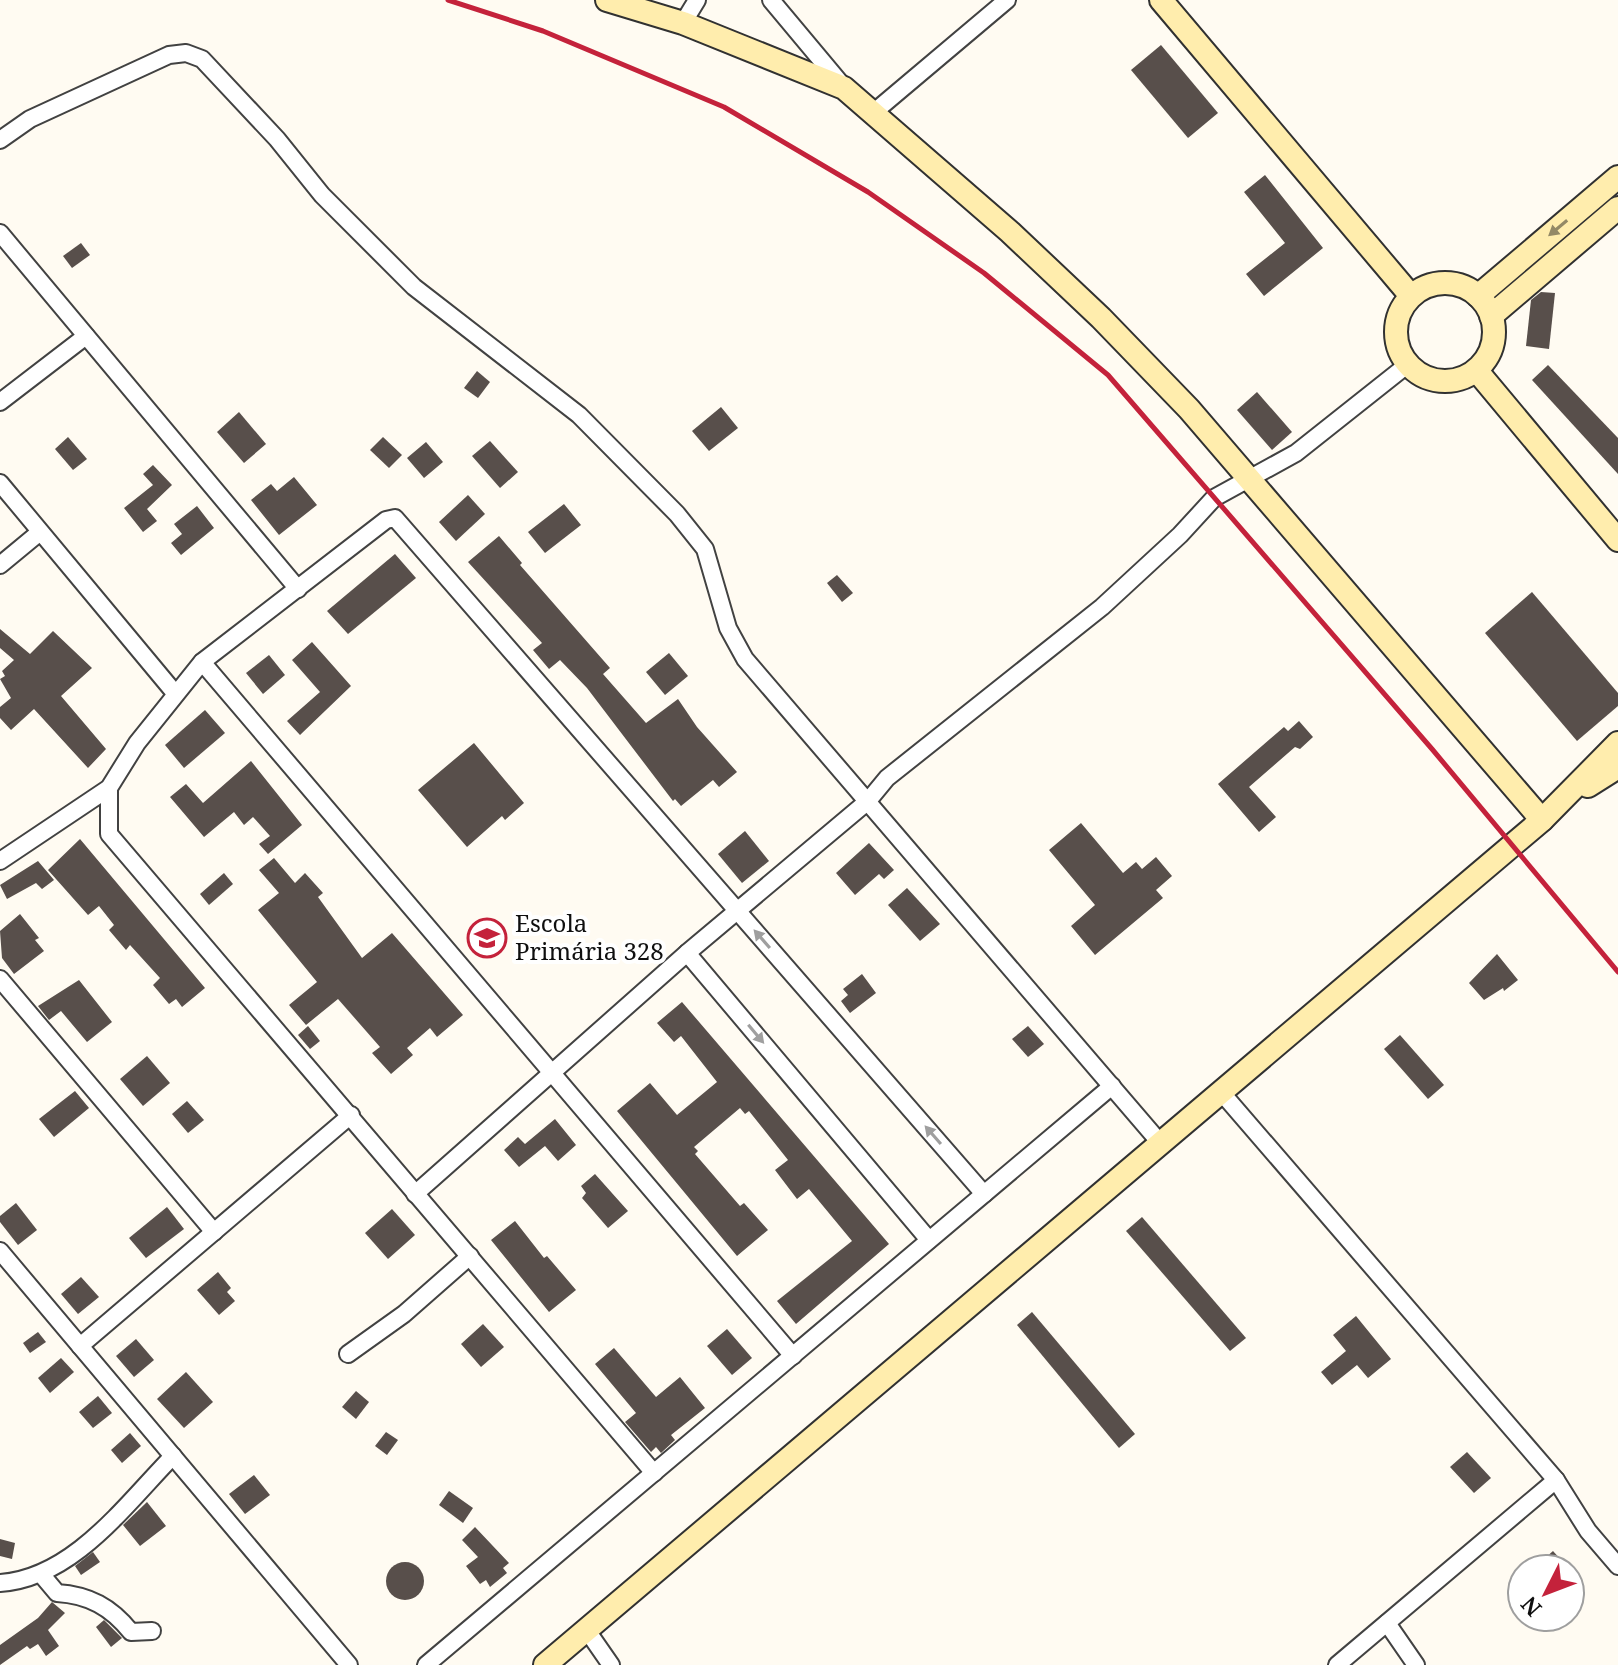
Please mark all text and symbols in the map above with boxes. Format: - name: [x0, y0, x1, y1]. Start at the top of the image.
- one-way arrow: [1549, 219, 1569, 236]
- place label: Escola Primária 328: [515, 906, 664, 967]
- school or university icon: Escola Primária 328: [466, 917, 508, 959]
- one-way arrow: [754, 930, 771, 950]
- one-way arrow: [747, 1024, 764, 1044]
- one-way arrow: [924, 1126, 942, 1145]
- north arrow: [1506, 1553, 1586, 1633]
- text: N: [1513, 1591, 1547, 1624]

